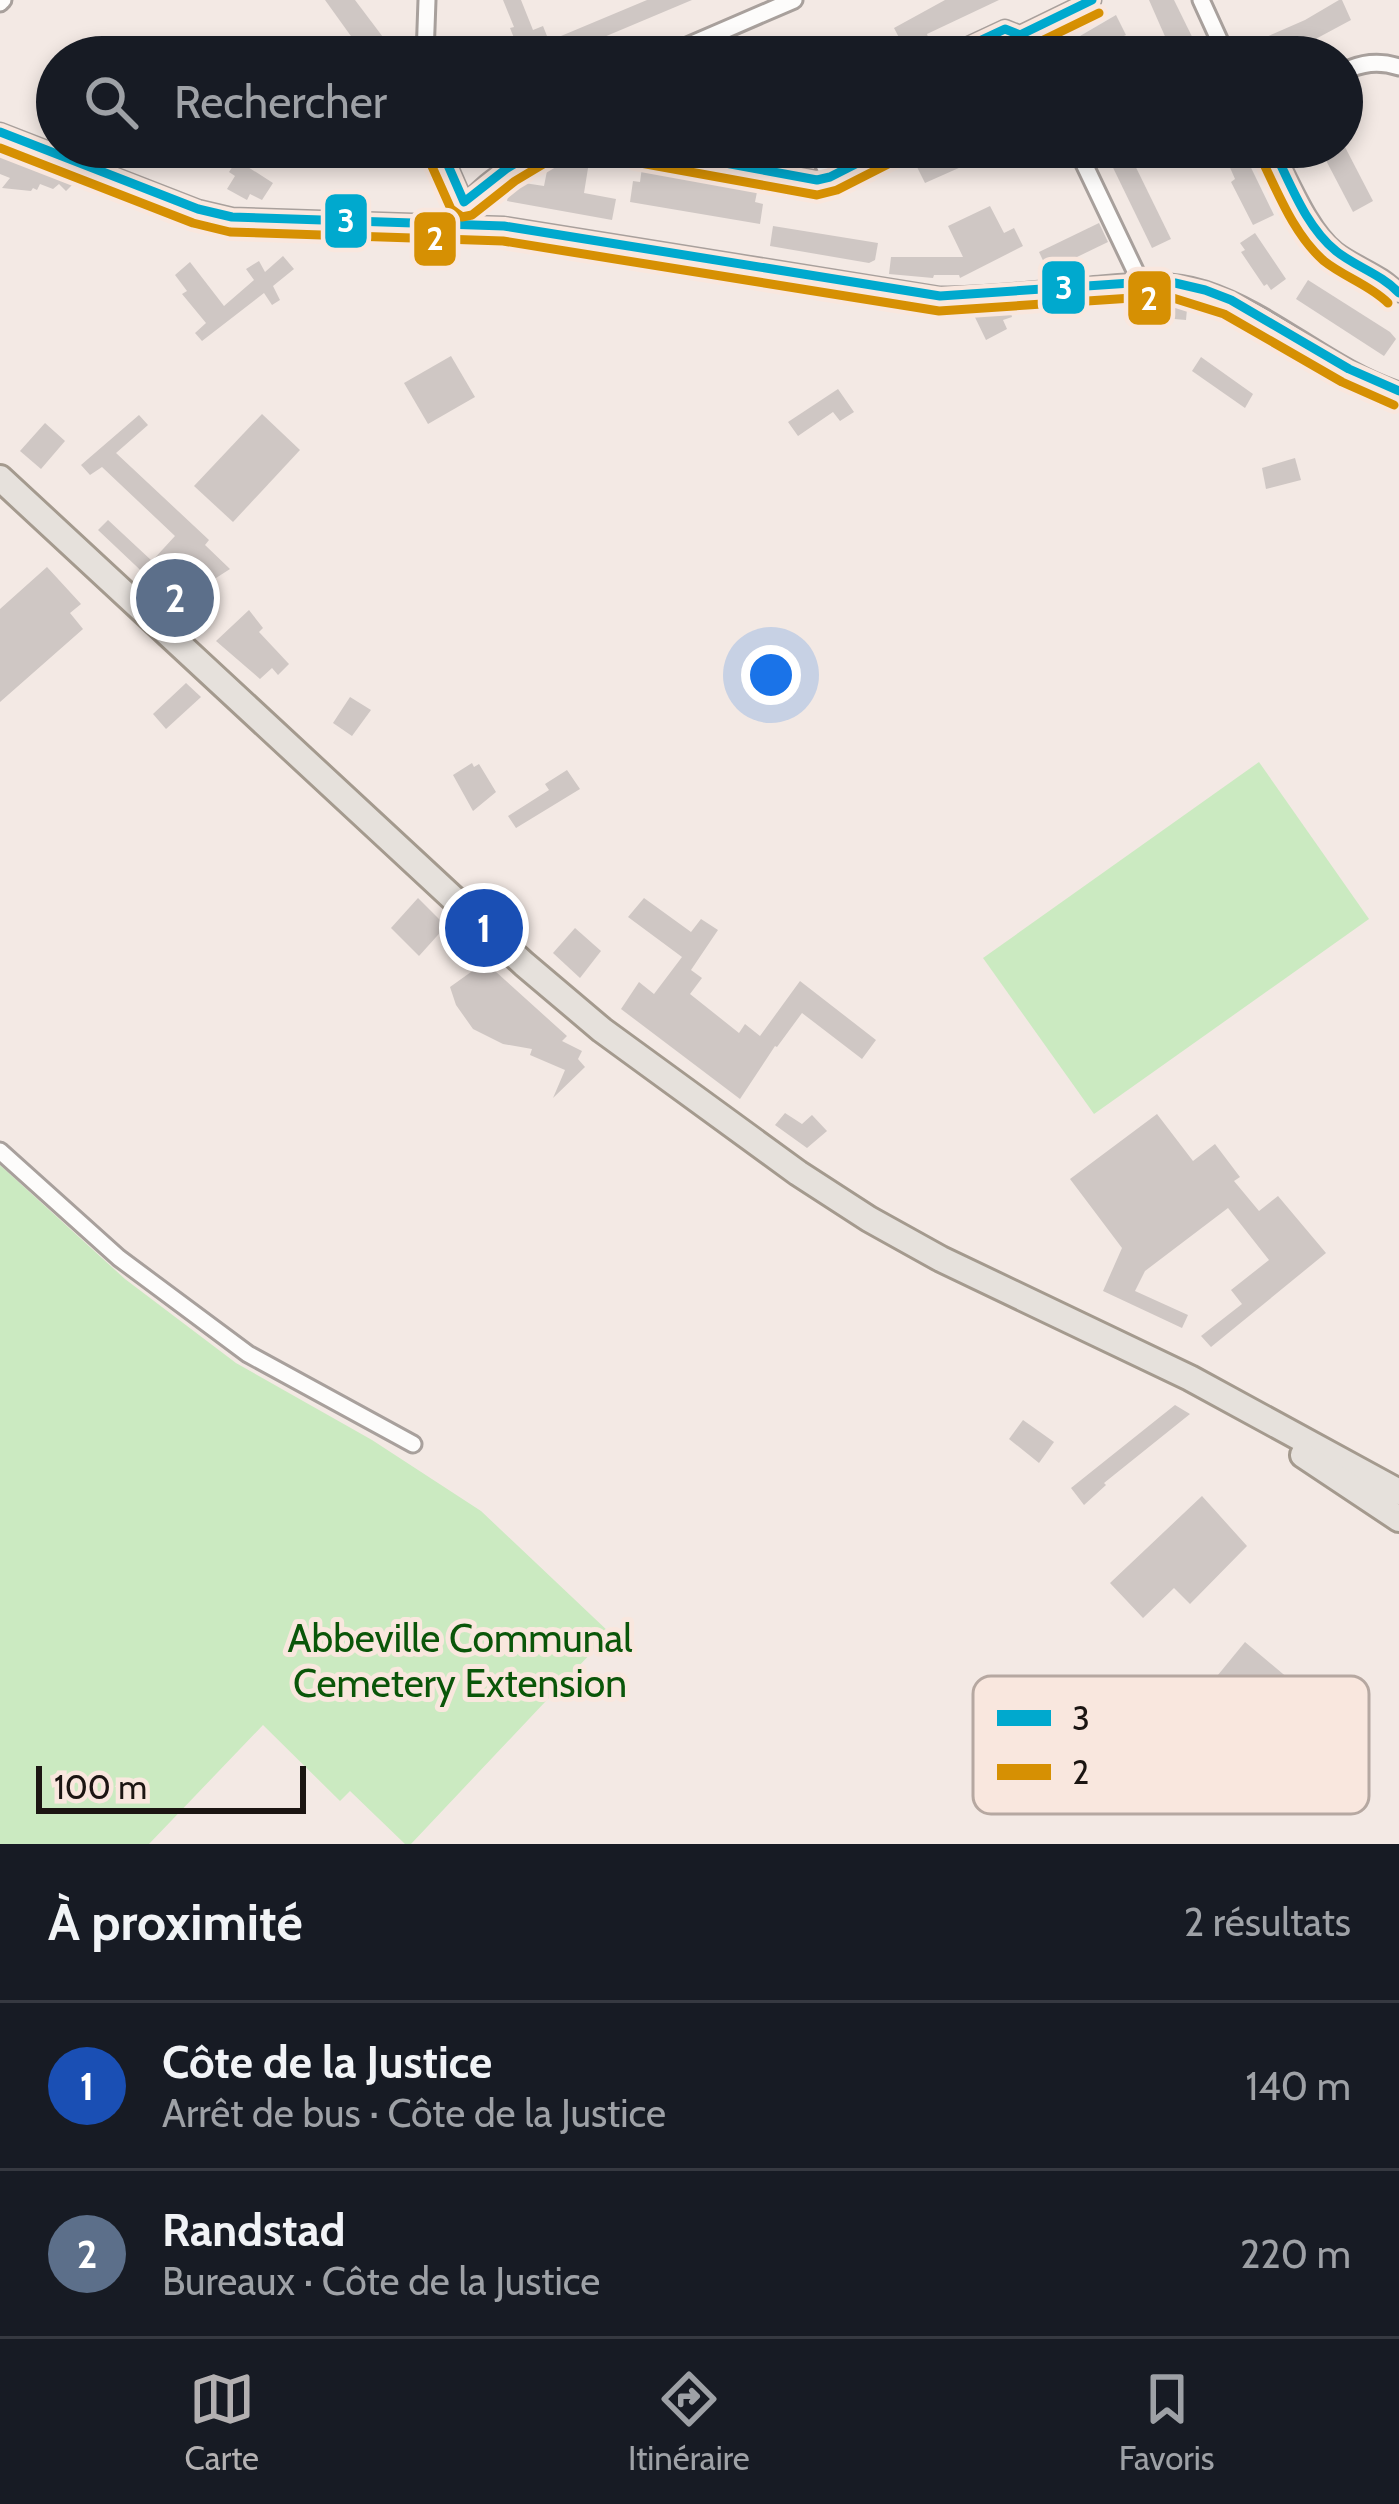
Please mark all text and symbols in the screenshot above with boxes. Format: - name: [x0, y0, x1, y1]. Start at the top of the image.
- search box: [36, 36, 1363, 168]
- icon: search: [78, 69, 144, 135]
- text: Rechercher: [174, 75, 387, 129]
- line badge: 3: [323, 192, 369, 250]
- text: 3: [337, 200, 355, 240]
- line badge: 2: [412, 210, 458, 268]
- text: 2: [426, 218, 444, 258]
- line badge: 3: [1040, 259, 1087, 316]
- text: 3: [1055, 267, 1073, 307]
- line badge: 2: [1126, 269, 1173, 327]
- text: 2: [1140, 278, 1158, 318]
- pin: 2: [136, 553, 214, 643]
- your location: [741, 645, 801, 705]
- pin: 1: [445, 883, 523, 973]
- park label: Abbeville Communal Cemetery Extension: [287, 1614, 633, 1707]
- legend: [973, 1676, 1369, 1814]
- text: 3: [1072, 1698, 1090, 1738]
- text: 2: [1072, 1752, 1089, 1792]
- scale bar: [36, 1760, 306, 1813]
- text: 100 m: [54, 1767, 147, 1807]
- text: À proximité: [48, 1891, 303, 1953]
- text: 2 résultats: [1184, 1898, 1351, 1946]
- text: Côte de la Justice: [162, 2035, 492, 2089]
- text: 1: [80, 2062, 94, 2110]
- text: 140 m: [1246, 2062, 1351, 2110]
- text: Arrêt de bus · Côte de la Justice: [162, 2089, 666, 2137]
- text: Randstad: [162, 2203, 346, 2257]
- text: 2: [77, 2230, 97, 2278]
- text: 220 m: [1240, 2230, 1351, 2278]
- text: Bureaux · Côte de la Justice: [162, 2257, 600, 2305]
- tab: Carte: [185, 2366, 259, 2478]
- tab: Itinéraire: [628, 2366, 750, 2478]
- tab: Favoris: [1119, 2366, 1214, 2478]

